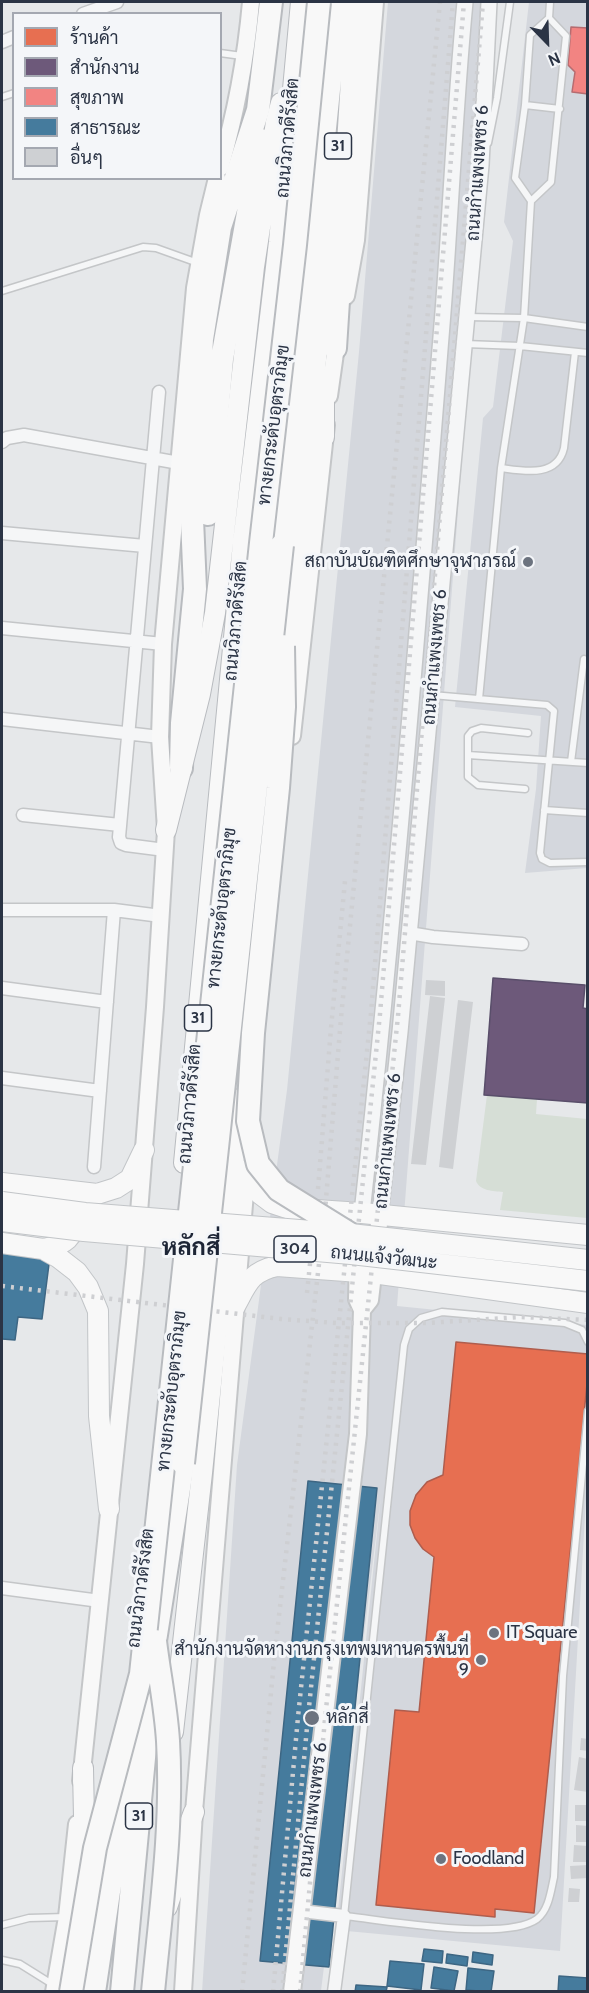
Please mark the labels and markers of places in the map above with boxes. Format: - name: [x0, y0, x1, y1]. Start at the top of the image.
- place label: สถาบันบัณฑิตศึกษาจุฬาภรณ์: [304, 551, 516, 573]
- marker: สถาบันบัณฑิตศึกษาจุฬาภรณ์: [521, 555, 535, 569]
- place label: IT Square: [506, 1622, 578, 1644]
- marker: IT Square: [487, 1626, 501, 1640]
- place label: สำนักงานจัดหางานกรุงเทพมหานครพื้นที่ 9: [174, 1639, 469, 1682]
- marker: สำนักงานจัดหางานกรุงเทพมหานครพื้นที่ 9: [474, 1653, 488, 1667]
- place label: หลักสี่: [326, 1707, 369, 1729]
- marker: หลักสี่: [303, 1709, 321, 1727]
- place label: Foodland: [453, 1848, 524, 1870]
- marker: Foodland: [434, 1852, 448, 1866]

